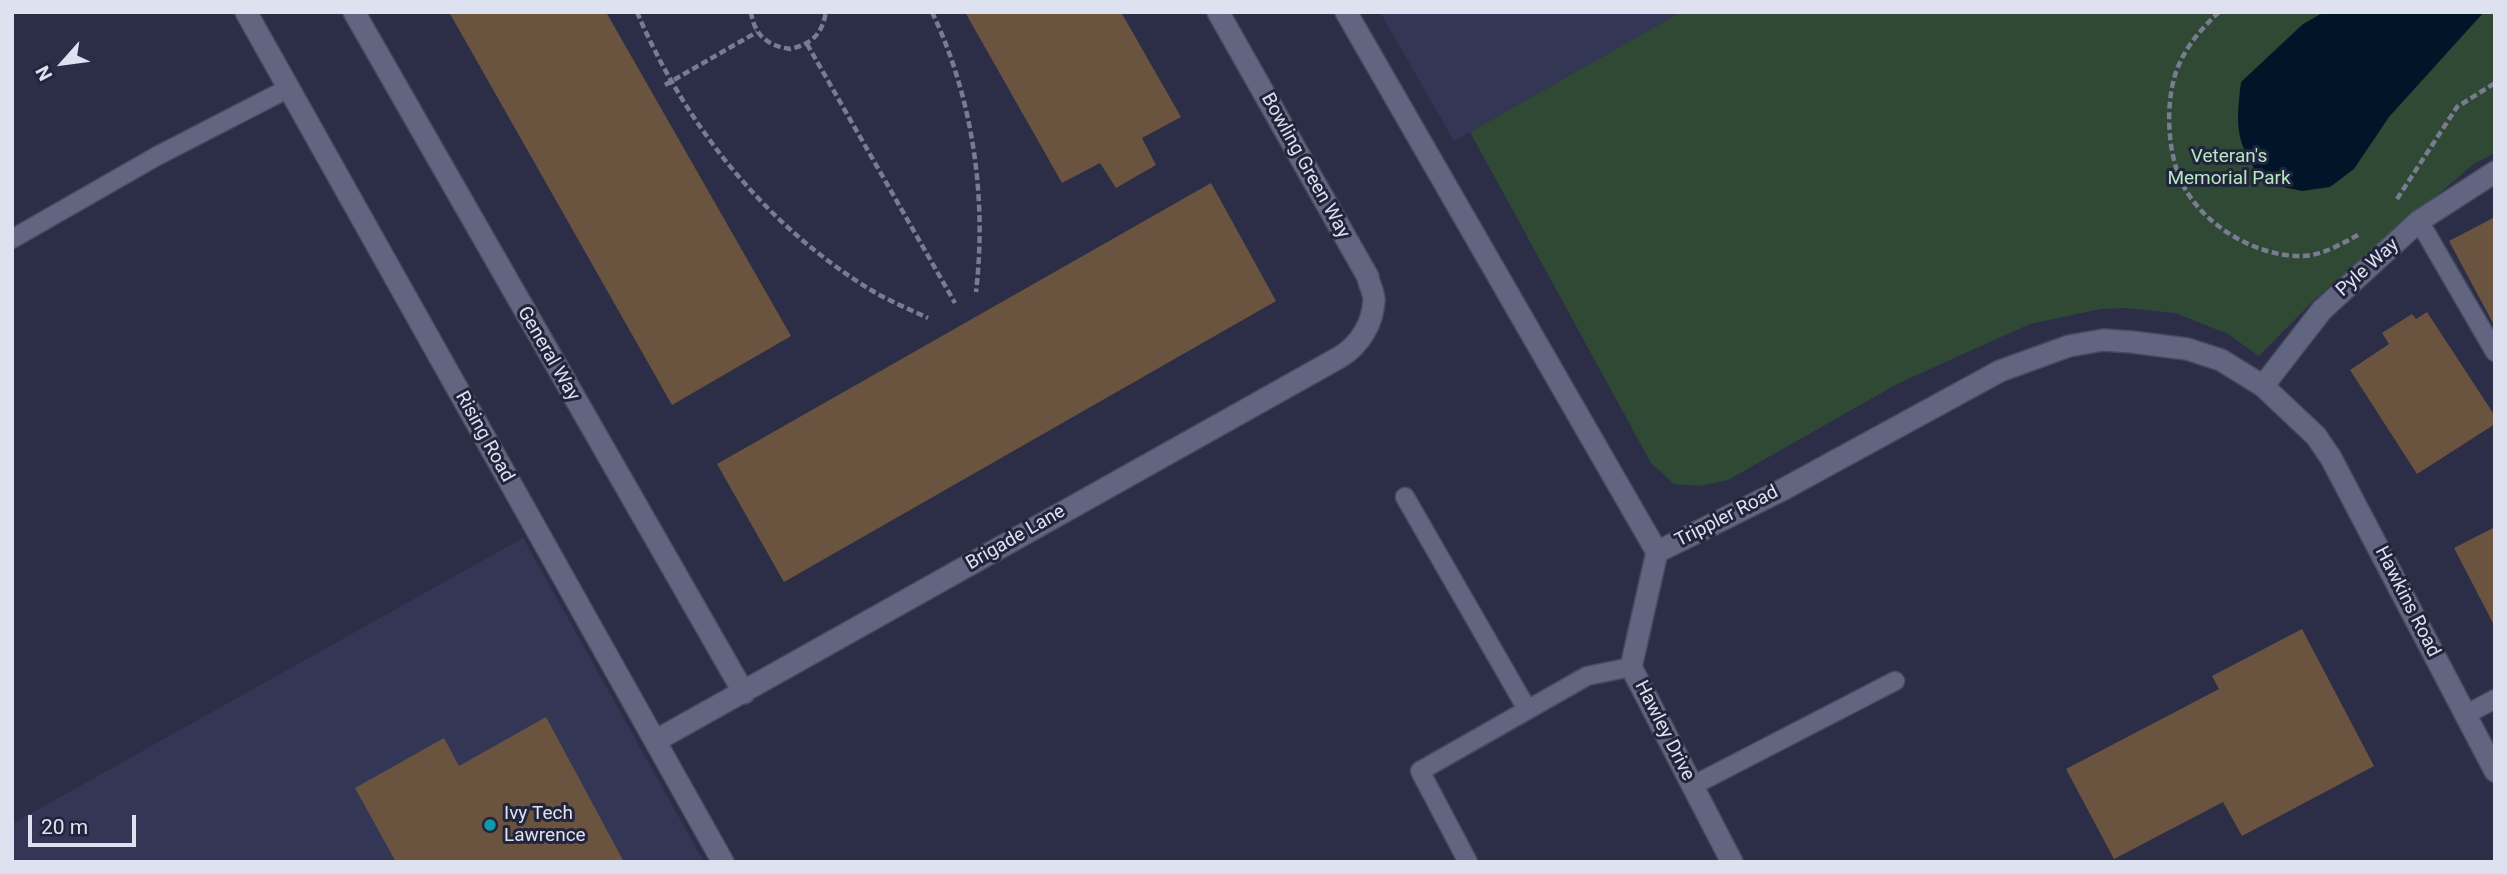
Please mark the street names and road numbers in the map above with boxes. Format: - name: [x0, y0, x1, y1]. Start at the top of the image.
- street label: Bowling Green Way: [1256, 89, 1354, 243]
- street label: Pyle Way: [2332, 234, 2404, 302]
- street label: General Way: [512, 303, 584, 405]
- street label: Rising Road: [450, 388, 518, 486]
- street label: Trippler Road: [1672, 481, 1782, 553]
- street label: Brigade Lane: [962, 500, 1070, 576]
- street label: Hawkins Road: [2369, 543, 2445, 661]
- street label: Hawley Drive: [1629, 677, 1699, 785]

